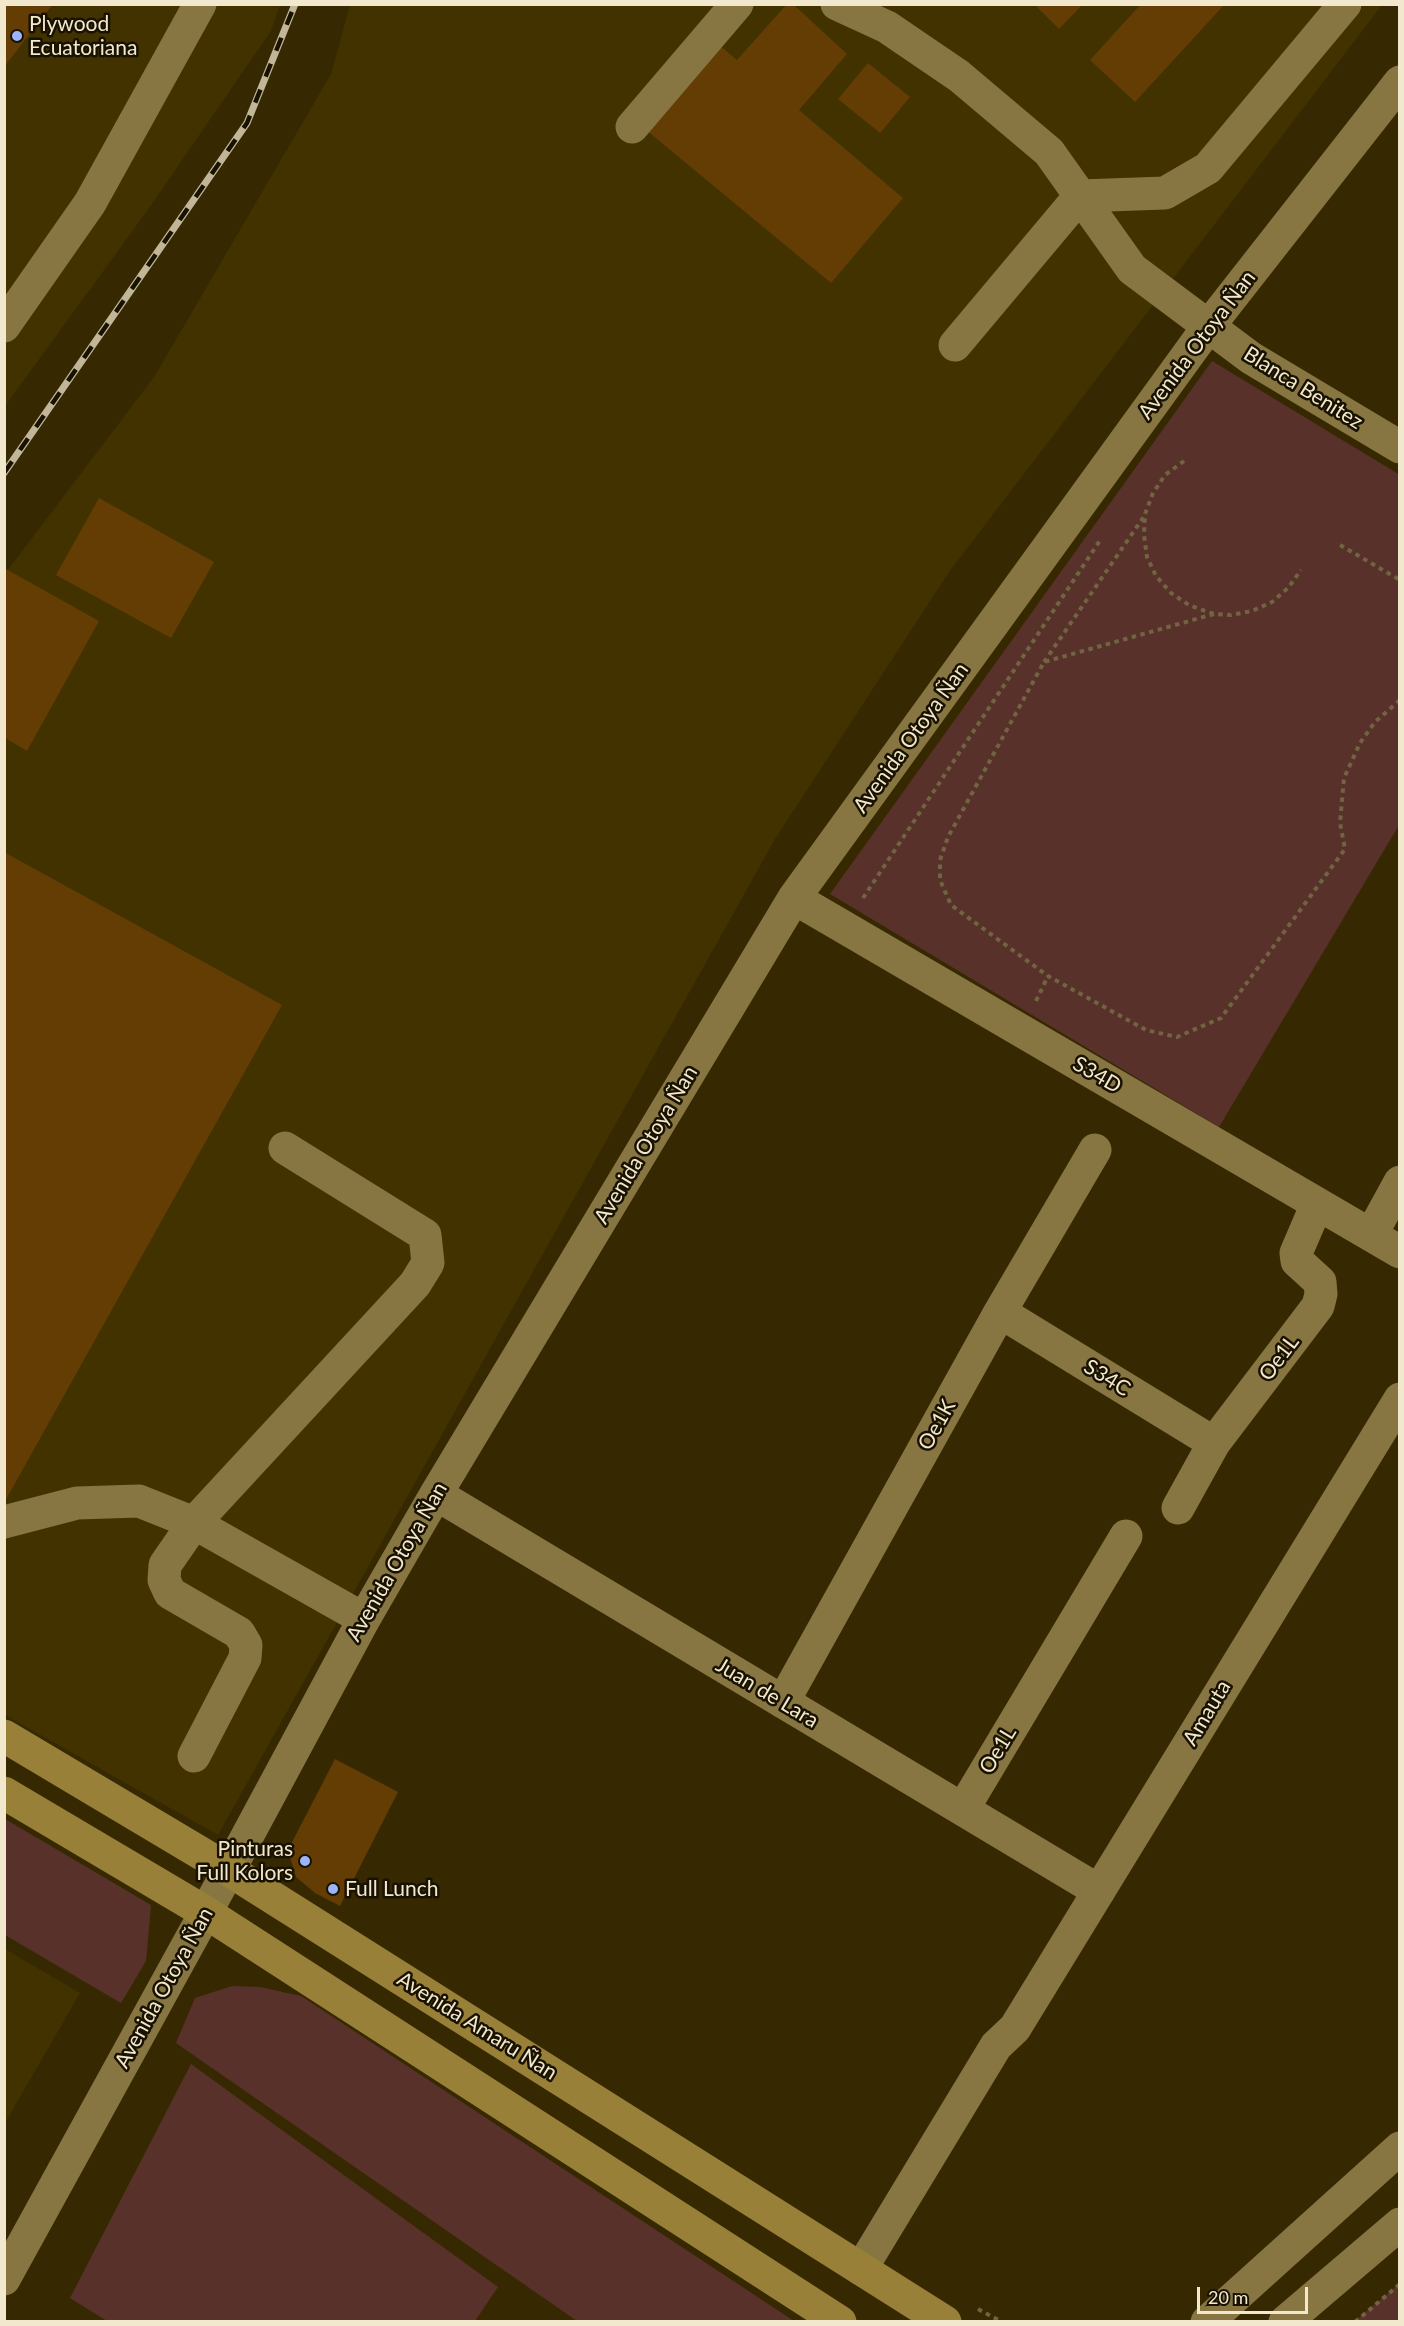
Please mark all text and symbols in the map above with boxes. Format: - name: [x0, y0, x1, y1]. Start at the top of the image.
- place label: Plywood Ecuatoriana: [29, 11, 137, 61]
- marker: Plywood Ecuatoriana: [10, 29, 24, 43]
- street label: Avenida Otoya Ñan: [1133, 266, 1261, 424]
- street label: Blanca Benitez: [1239, 341, 1367, 435]
- street label: Avenida Otoya Ñan: [848, 658, 974, 818]
- street label: S34D: [1068, 1051, 1126, 1099]
- street label: Avenida Otoya Ñan: [589, 1062, 703, 1228]
- street label: Oe1L: [1254, 1330, 1304, 1386]
- street label: S34C: [1079, 1354, 1135, 1402]
- street label: Oe1K: [913, 1395, 961, 1455]
- street label: Avenida Otoya Ñan: [341, 1478, 453, 1646]
- street label: Juan de Lara: [711, 1653, 823, 1733]
- street label: Amauta: [1178, 1676, 1236, 1750]
- street label: Oe1L: [974, 1722, 1022, 1778]
- place label: Pinturas Full Kolors: [196, 1836, 293, 1886]
- marker: Pinturas Full Kolors: [298, 1854, 312, 1868]
- place label: Full Lunch: [345, 1876, 438, 1902]
- marker: Full Lunch: [326, 1882, 340, 1896]
- street label: Avenida Otoya Ñan: [109, 1903, 219, 2073]
- street label: Avenida Amaru Ñan: [392, 1967, 562, 2085]
- scale bar: [1200, 2275, 1311, 2313]
- text: 20 m: [1208, 2286, 1248, 2308]

